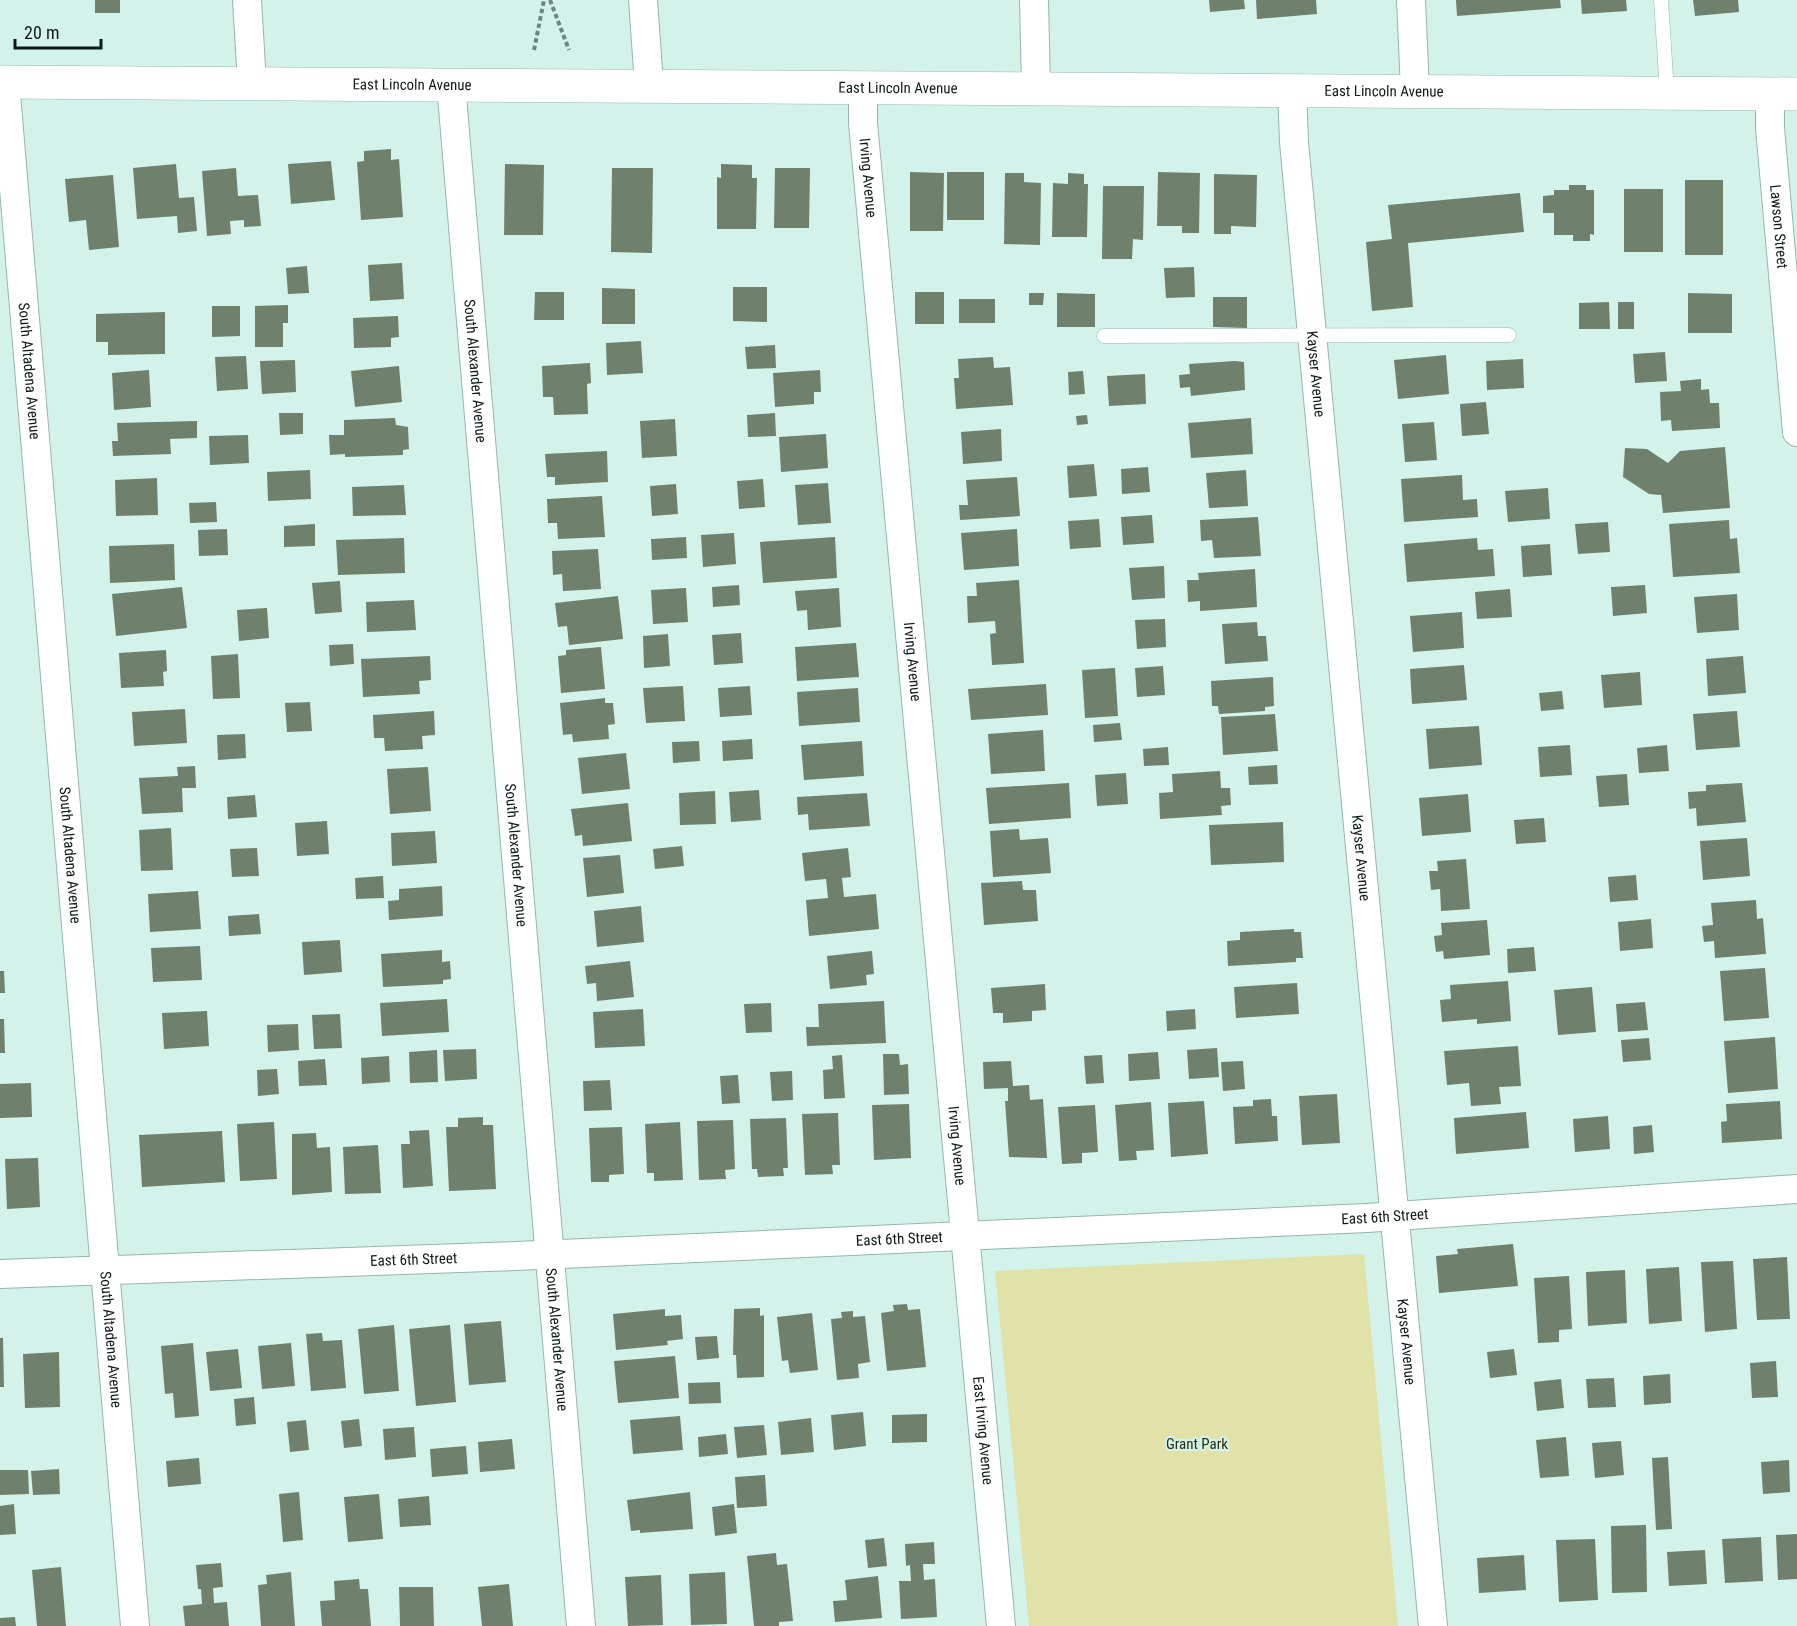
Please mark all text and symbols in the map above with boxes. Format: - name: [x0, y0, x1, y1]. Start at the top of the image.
- scale bar: [15, 12, 100, 50]
- text: 20 m: [24, 22, 59, 43]
- street label: East Lincoln Avenue: [352, 75, 472, 94]
- street label: East Lincoln Avenue: [838, 79, 958, 97]
- street label: East Lincoln Avenue: [1324, 82, 1444, 101]
- street label: Irving Avenue: [855, 137, 881, 218]
- street label: Lawson Street: [1766, 184, 1791, 269]
- street label: South Alexander Avenue: [460, 299, 490, 443]
- street label: South Altadena Avenue: [15, 302, 44, 440]
- street label: Kayser Avenue: [1303, 330, 1329, 418]
- street label: Irving Avenue: [900, 621, 925, 702]
- street label: South Alexander Avenue: [501, 783, 531, 928]
- street label: South Altadena Avenue: [55, 786, 85, 924]
- street label: Kayser Avenue: [1348, 814, 1374, 902]
- street label: Irving Avenue: [944, 1105, 970, 1186]
- street label: East 6th Street: [1341, 1205, 1429, 1228]
- street label: East 6th Street: [855, 1228, 943, 1250]
- street label: East 6th Street: [370, 1249, 458, 1270]
- street label: South Alexander Avenue: [542, 1267, 572, 1412]
- street label: South Altadena Avenue: [96, 1270, 126, 1409]
- street label: Kayser Avenue: [1393, 1298, 1419, 1386]
- street label: East Irving Avenue: [969, 1375, 997, 1486]
- park label: Grant Park: [1166, 1435, 1228, 1453]

